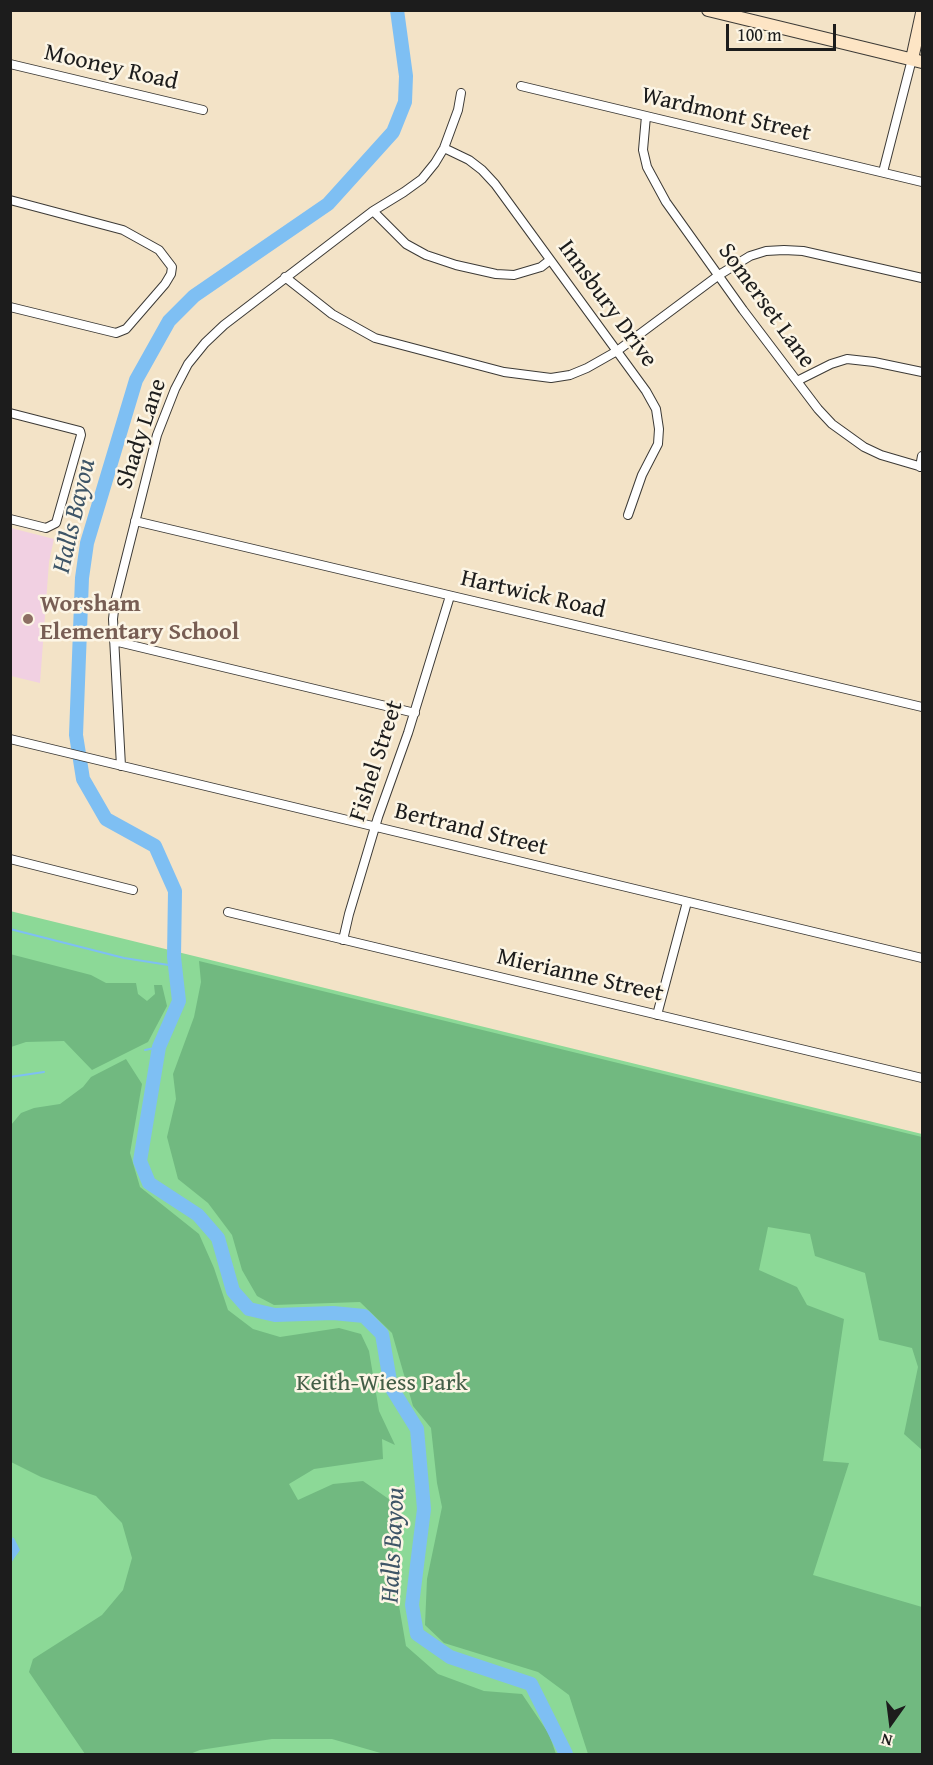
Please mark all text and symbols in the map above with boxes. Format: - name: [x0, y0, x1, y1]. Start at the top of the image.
- scale bar: [729, 12, 838, 50]
- text: 100 m: [737, 21, 782, 48]
- street label: Mooney Road: [41, 39, 181, 97]
- street label: Wardmont Street: [638, 82, 814, 148]
- street label: Innsbury Drive: [551, 235, 663, 373]
- street label: Somerset Lane: [711, 238, 821, 374]
- street label: Shady Lane: [111, 375, 173, 493]
- water label: Halls Bayou: [47, 456, 103, 576]
- street label: Hartwick Road: [458, 564, 608, 626]
- place label: Worsham Elementary School: [40, 591, 239, 647]
- marker: Worsham Elementary School: [21, 612, 35, 626]
- street label: Fishel Street: [344, 697, 410, 825]
- street label: Bertrand Street: [392, 797, 550, 863]
- street label: Mierianne Street: [494, 943, 666, 1009]
- park label: Keith-Wiess Park: [296, 1370, 468, 1398]
- water label: Halls Bayou: [375, 1486, 413, 1604]
- north arrow: [861, 1693, 921, 1753]
- text: N: [879, 1728, 895, 1753]

